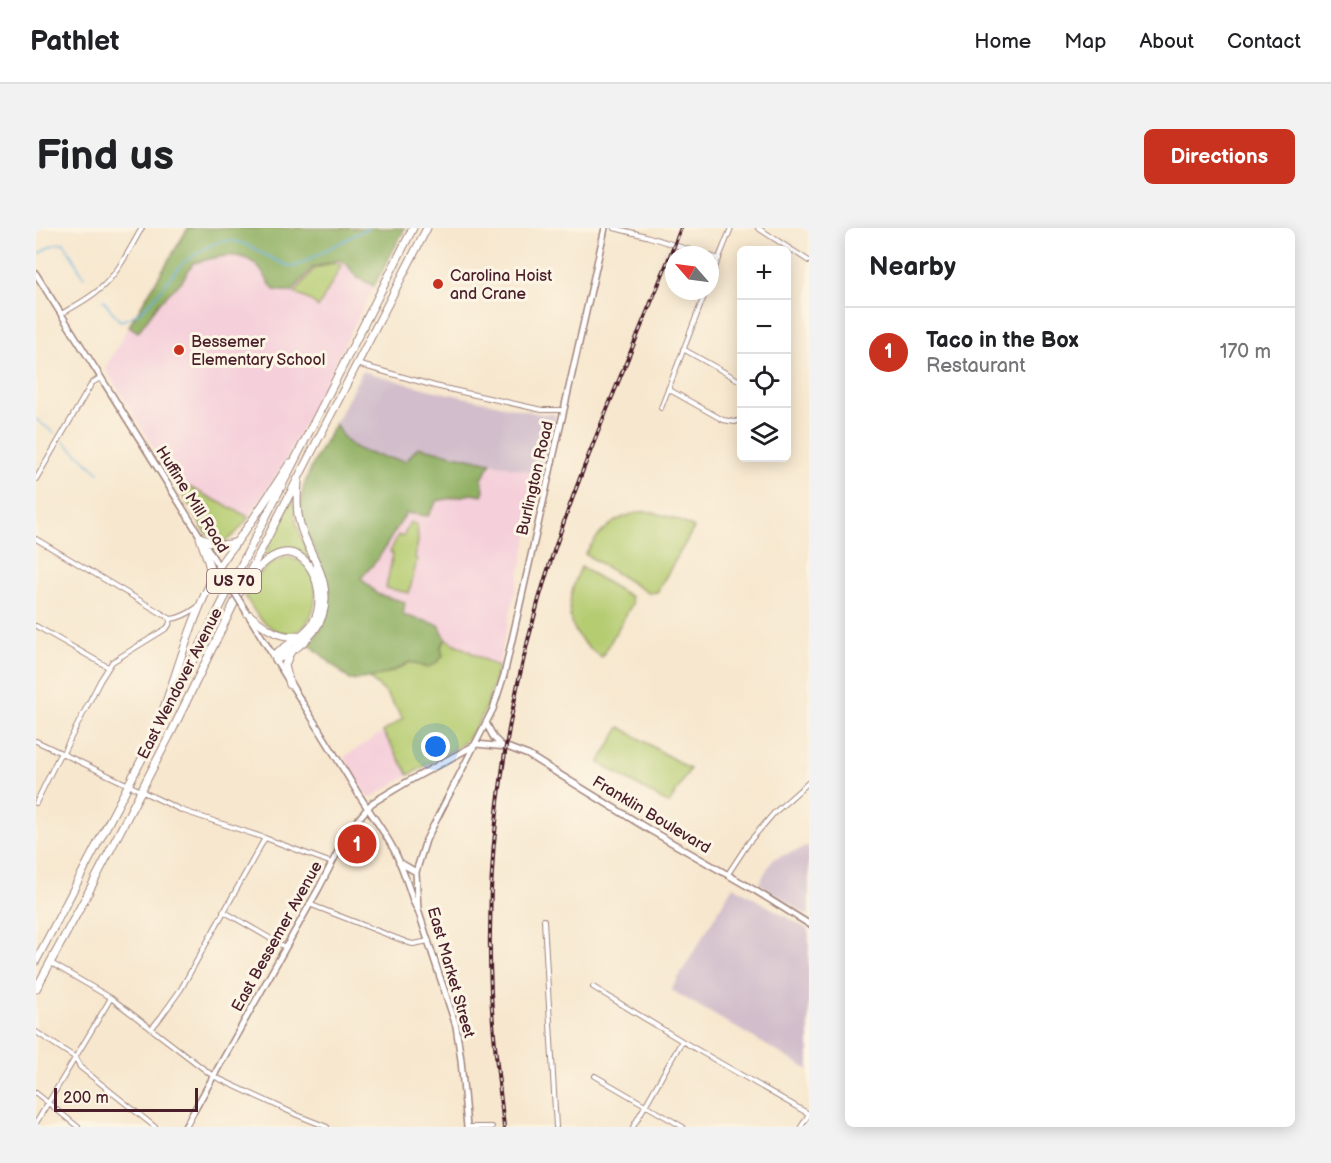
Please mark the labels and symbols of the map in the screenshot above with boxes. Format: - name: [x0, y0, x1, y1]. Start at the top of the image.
- north arrow: [665, 246, 719, 300]
- place label: Carolina Hoist and Crane: [450, 267, 552, 304]
- marker: Carolina Hoist and Crane: [431, 277, 445, 291]
- place label: Bessemer Elementary School: [191, 333, 325, 370]
- marker: Bessemer Elementary School: [172, 343, 186, 357]
- street label: Burlington Road: [513, 419, 558, 537]
- street label: Huffine Mill Road: [151, 443, 232, 557]
- road number: US 70: [207, 569, 261, 593]
- street label: East Wendover Avenue: [134, 604, 227, 763]
- your location: [421, 732, 450, 761]
- street label: Franklin Boulevard: [589, 773, 714, 858]
- pin: 1: [338, 822, 376, 866]
- street label: East Bessemer Avenue: [228, 858, 327, 1015]
- street label: East Market Street: [423, 905, 478, 1040]
- scale bar: [54, 1085, 198, 1112]

